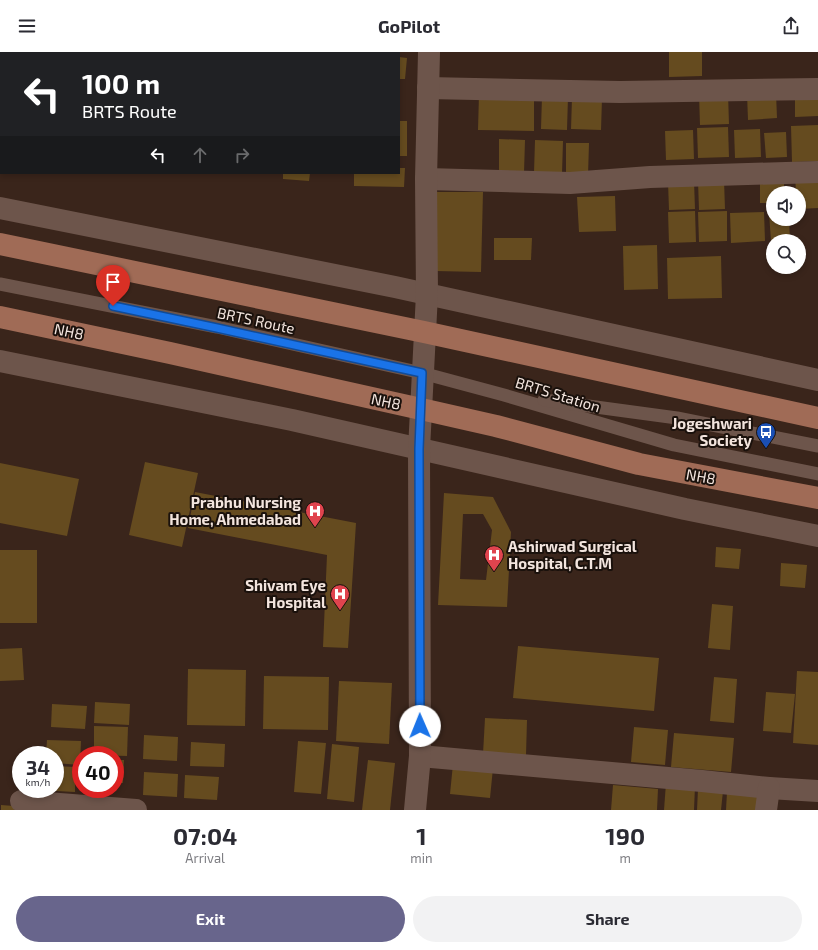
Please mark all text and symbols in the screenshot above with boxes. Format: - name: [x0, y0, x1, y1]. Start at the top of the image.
- icon: menu: [16, 15, 38, 37]
- text: GoPilot: [378, 15, 440, 37]
- icon: share: [780, 15, 802, 37]
- text: 100 m: [82, 66, 160, 100]
- icon: left: [16, 68, 68, 120]
- text: BRTS Route: [82, 100, 177, 122]
- icon: left: [147, 144, 169, 166]
- icon: ahead: [189, 144, 211, 166]
- icon: right: [231, 144, 253, 166]
- map controls: [766, 186, 806, 274]
- button: sound: [766, 186, 806, 226]
- button: search: [766, 234, 806, 274]
- pin: [96, 265, 130, 306]
- icon: arrive: [102, 271, 124, 293]
- street label: BRTS Route: [216, 303, 296, 337]
- street label: NH8: [53, 319, 85, 343]
- street label: BRTS Station: [513, 373, 603, 415]
- street label: NH8: [370, 389, 402, 413]
- place label: Jogeshwari Society: [672, 414, 753, 450]
- bus stop icon: Jogeshwari Society: [755, 421, 777, 449]
- street label: NH8: [685, 465, 717, 487]
- place label: Prabhu Nursing Home, Ahmedabad: [169, 493, 301, 528]
- hospital icon: Prabhu Nursing Home, Ahmedabad: [304, 500, 326, 528]
- place label: Ashirwad Surgical Hospital, C.T.M: [508, 537, 637, 572]
- hospital icon: Ashirwad Surgical Hospital, C.T.M: [483, 544, 505, 572]
- place label: Shivam Eye Hospital: [245, 576, 326, 611]
- hospital icon: Shivam Eye Hospital: [329, 583, 351, 611]
- position arrow: [399, 705, 441, 747]
- speed limit sign: 40: [72, 746, 124, 798]
- text: 34: [26, 755, 50, 779]
- text: km/h: [26, 776, 50, 788]
- text: 07:04: [173, 821, 237, 850]
- text: 1: [416, 821, 427, 850]
- text: 190: [605, 821, 645, 850]
- text: Arrival: [185, 850, 225, 866]
- text: min: [410, 850, 432, 866]
- text: m: [620, 850, 631, 866]
- button: Exit: [16, 896, 405, 942]
- button: Share: [413, 896, 802, 942]

